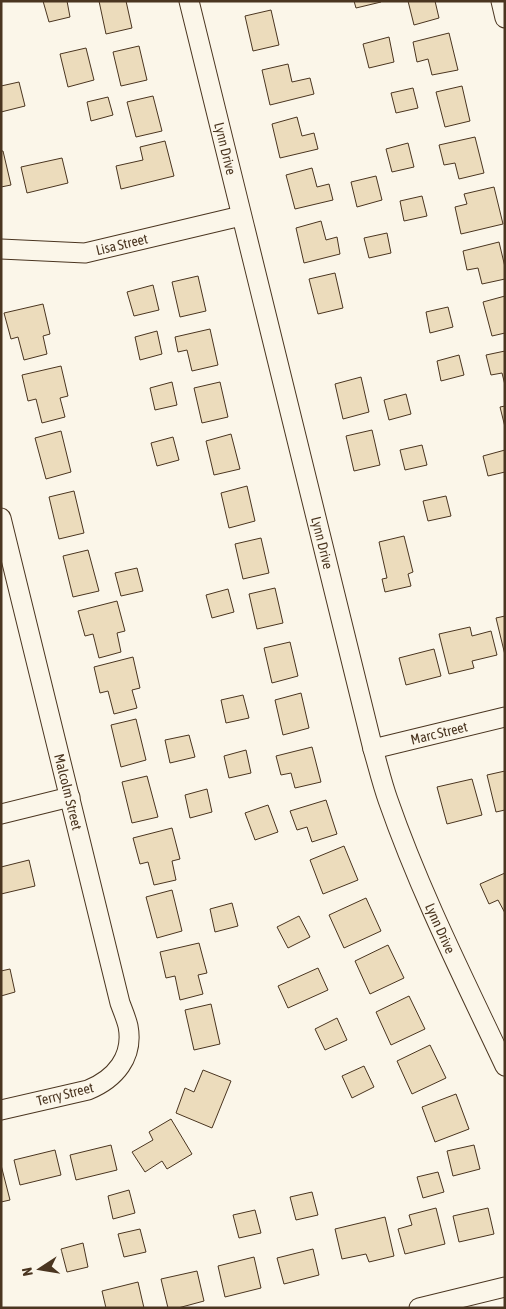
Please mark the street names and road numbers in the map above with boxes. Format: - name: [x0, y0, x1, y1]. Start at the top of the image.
- street label: Lynn Drive: [211, 121, 239, 176]
- street label: Lisa Street: [94, 230, 149, 258]
- street label: Lynn Drive: [308, 515, 336, 571]
- street label: Marc Street: [409, 718, 469, 748]
- street label: Malcolm Street: [51, 752, 85, 832]
- street label: Lynn Drive: [422, 901, 459, 956]
- street label: Terry Street: [35, 1079, 95, 1109]

